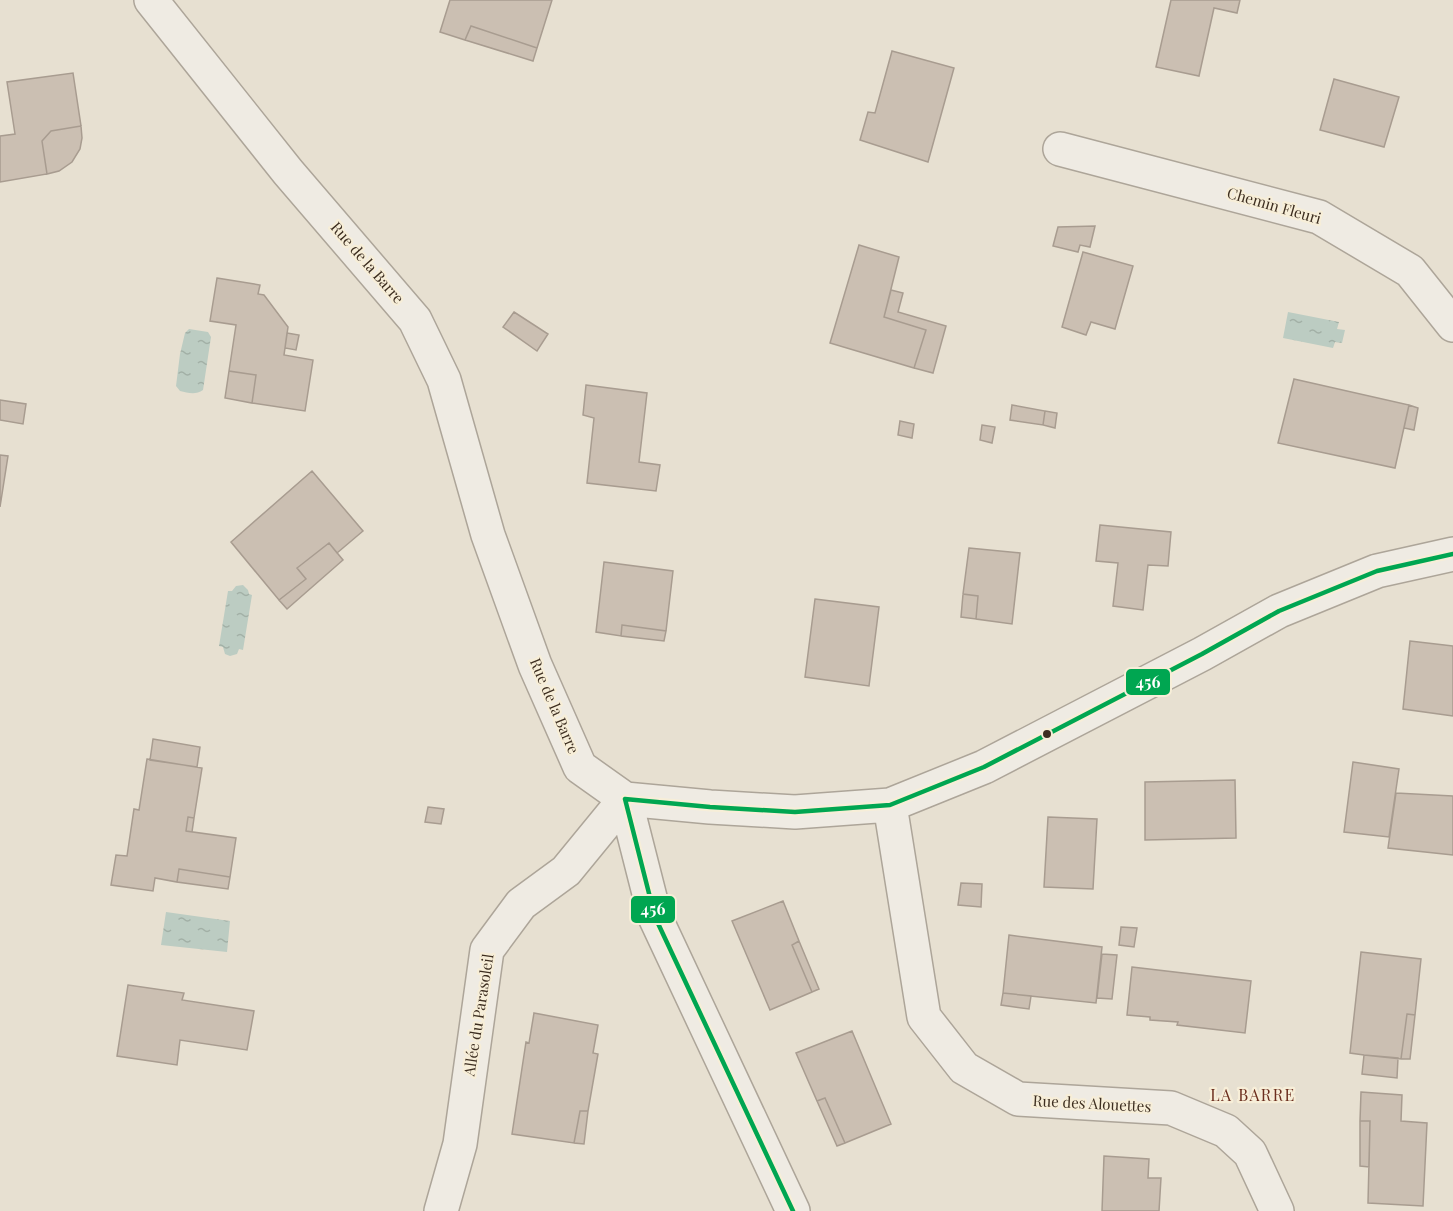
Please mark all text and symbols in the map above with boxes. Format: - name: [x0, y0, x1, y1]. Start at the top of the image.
- street label: Chemin Fleuri: [1225, 182, 1324, 228]
- street label: Rue de la Barre: [327, 217, 409, 307]
- street label: Rue de la Barre: [526, 655, 584, 757]
- line badge: 456: [1125, 668, 1171, 696]
- text: 456: [1136, 671, 1160, 692]
- unlabelled marker: [1041, 728, 1053, 740]
- line badge: 456: [630, 895, 676, 924]
- text: 456: [641, 898, 665, 919]
- street label: Allée du Parasoleil: [458, 952, 498, 1078]
- district label: LA BARRE: [1210, 1084, 1296, 1105]
- street label: Rue des Alouettes: [1032, 1090, 1152, 1116]

